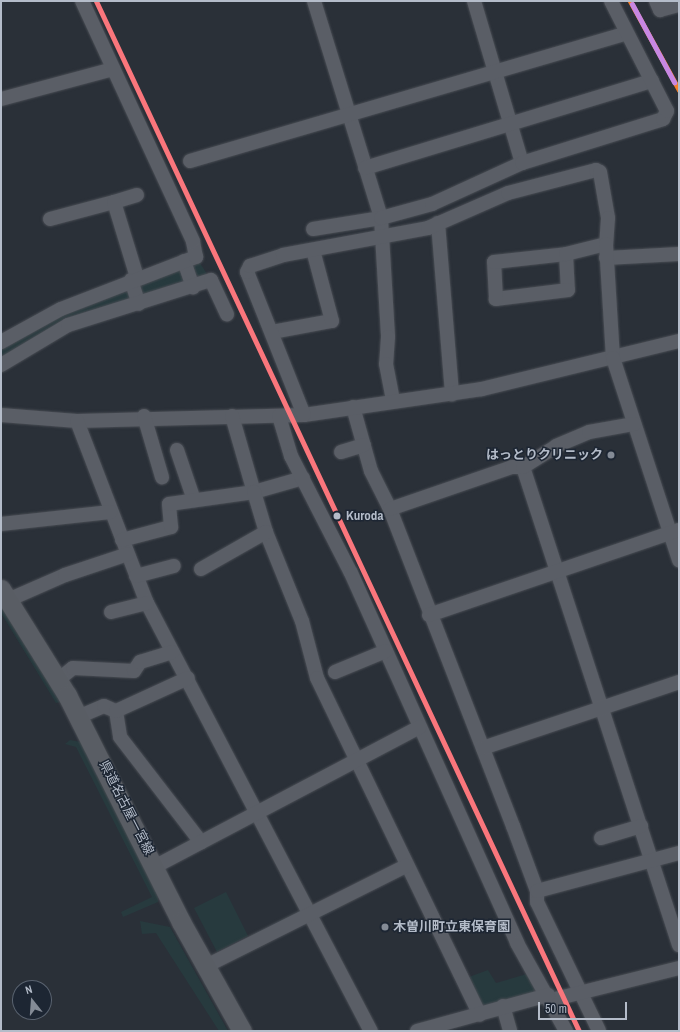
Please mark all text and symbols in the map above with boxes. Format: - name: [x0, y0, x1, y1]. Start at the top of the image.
- place label: はっとりクリニック: [486, 447, 603, 463]
- marker: はっとりクリニック: [606, 450, 616, 460]
- place label: Kuroda: [346, 508, 383, 524]
- marker: Kuroda: [330, 509, 344, 523]
- street label: 県道名古屋一宮線: [95, 758, 157, 858]
- place label: 木曽川町立東保育園: [393, 919, 510, 935]
- marker: 木曽川町立東保育園: [380, 922, 390, 932]
- north arrow: [12, 980, 52, 1020]
- text: N: [24, 982, 34, 997]
- scale bar: [540, 994, 629, 1020]
- text: 50 m: [545, 1001, 567, 1017]

